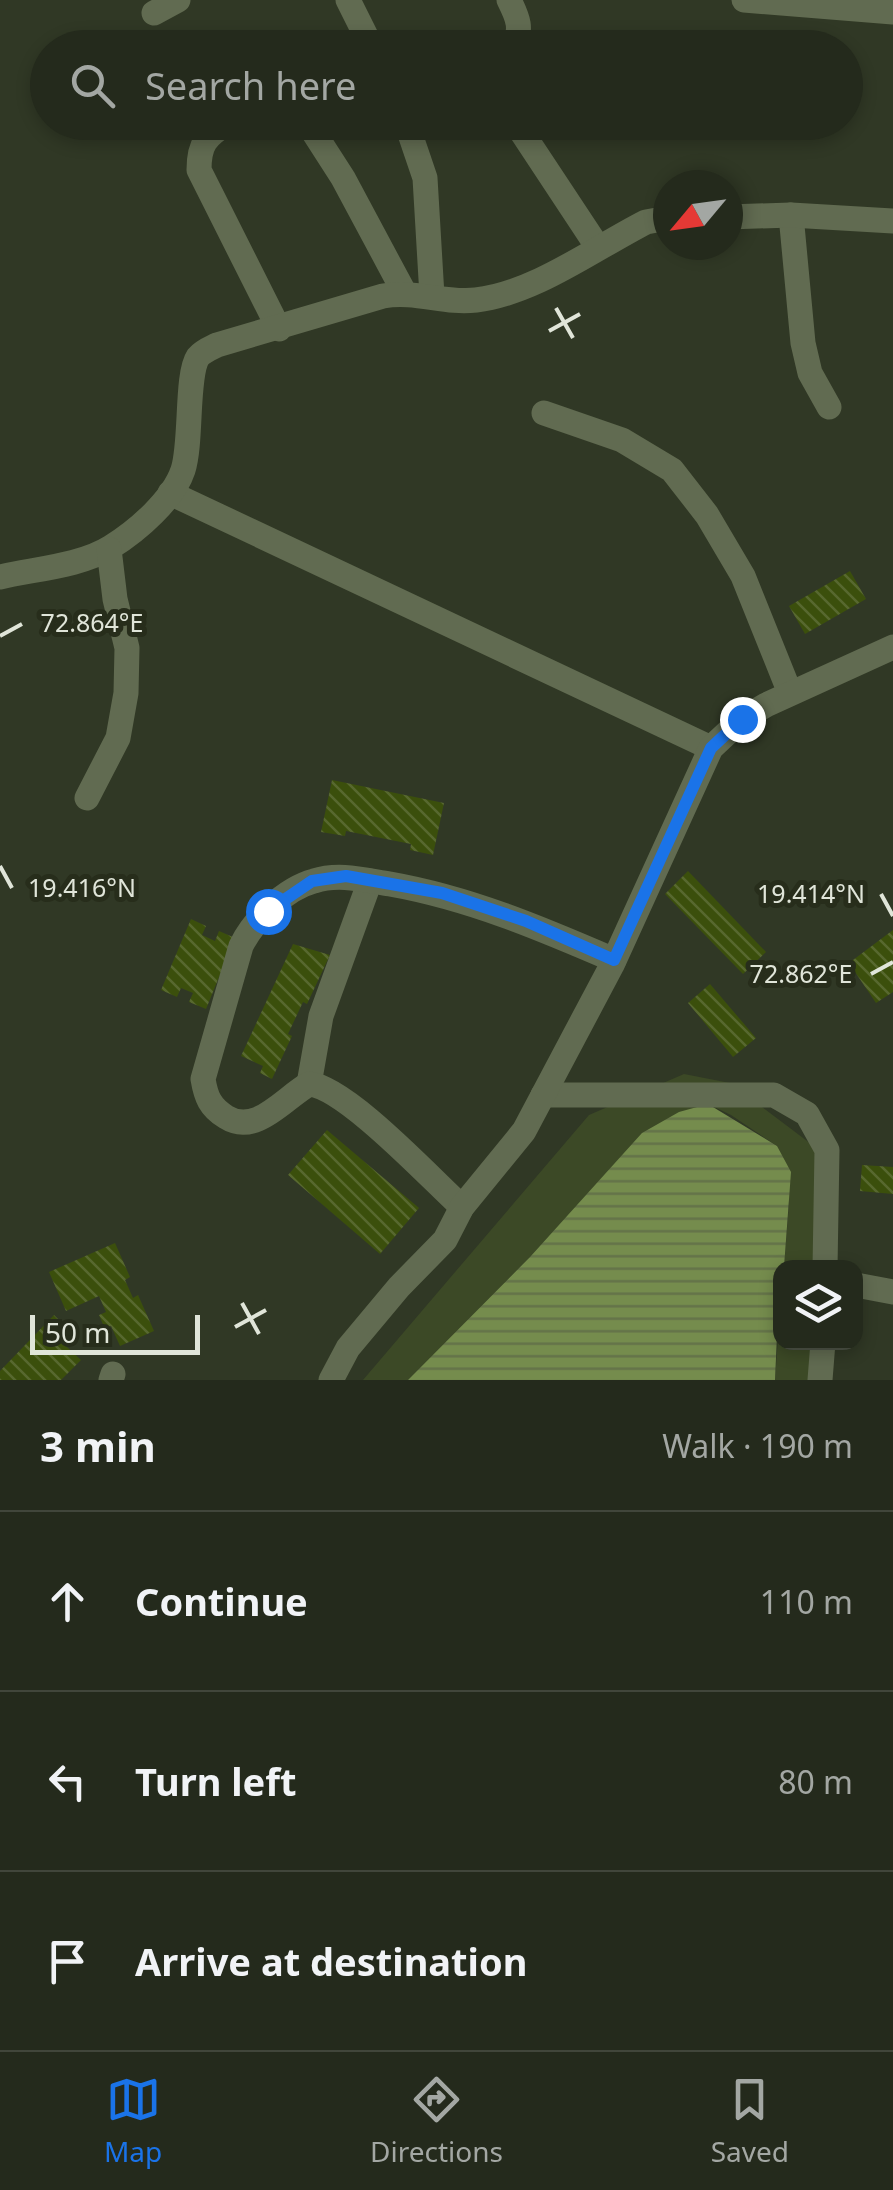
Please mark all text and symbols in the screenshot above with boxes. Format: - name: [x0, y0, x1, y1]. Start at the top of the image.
- search box: [30, 30, 863, 140]
- icon: search: [65, 58, 120, 113]
- text: Search here: [145, 59, 356, 111]
- north arrow: [653, 170, 743, 260]
- text: 72.864°E: [41, 605, 143, 639]
- route end: [720, 697, 766, 743]
- text: 19.416°N: [28, 870, 136, 904]
- text: 19.414°N: [757, 876, 865, 910]
- route start: [246, 889, 292, 935]
- text: 72.862°E: [750, 956, 852, 990]
- map controls: [773, 1260, 863, 1350]
- button: layers: [773, 1260, 863, 1350]
- scale bar: [30, 1310, 200, 1354]
- text: 50 m: [45, 1313, 111, 1351]
- text: 3 min: [40, 1417, 156, 1474]
- text: Walk · 190 m: [662, 1424, 853, 1467]
- icon: ahead: [40, 1574, 95, 1629]
- text: Continue: [135, 1575, 308, 1627]
- text: 110 m: [760, 1580, 853, 1623]
- icon: left: [40, 1754, 95, 1809]
- text: Turn left: [135, 1755, 297, 1807]
- text: 80 m: [778, 1760, 853, 1803]
- icon: arrive: [40, 1934, 95, 1989]
- text: Arrive at destination: [135, 1935, 527, 1987]
- tab: Map: [104, 2072, 162, 2170]
- tab: Directions: [370, 2072, 503, 2170]
- tab: Saved: [711, 2072, 789, 2170]

